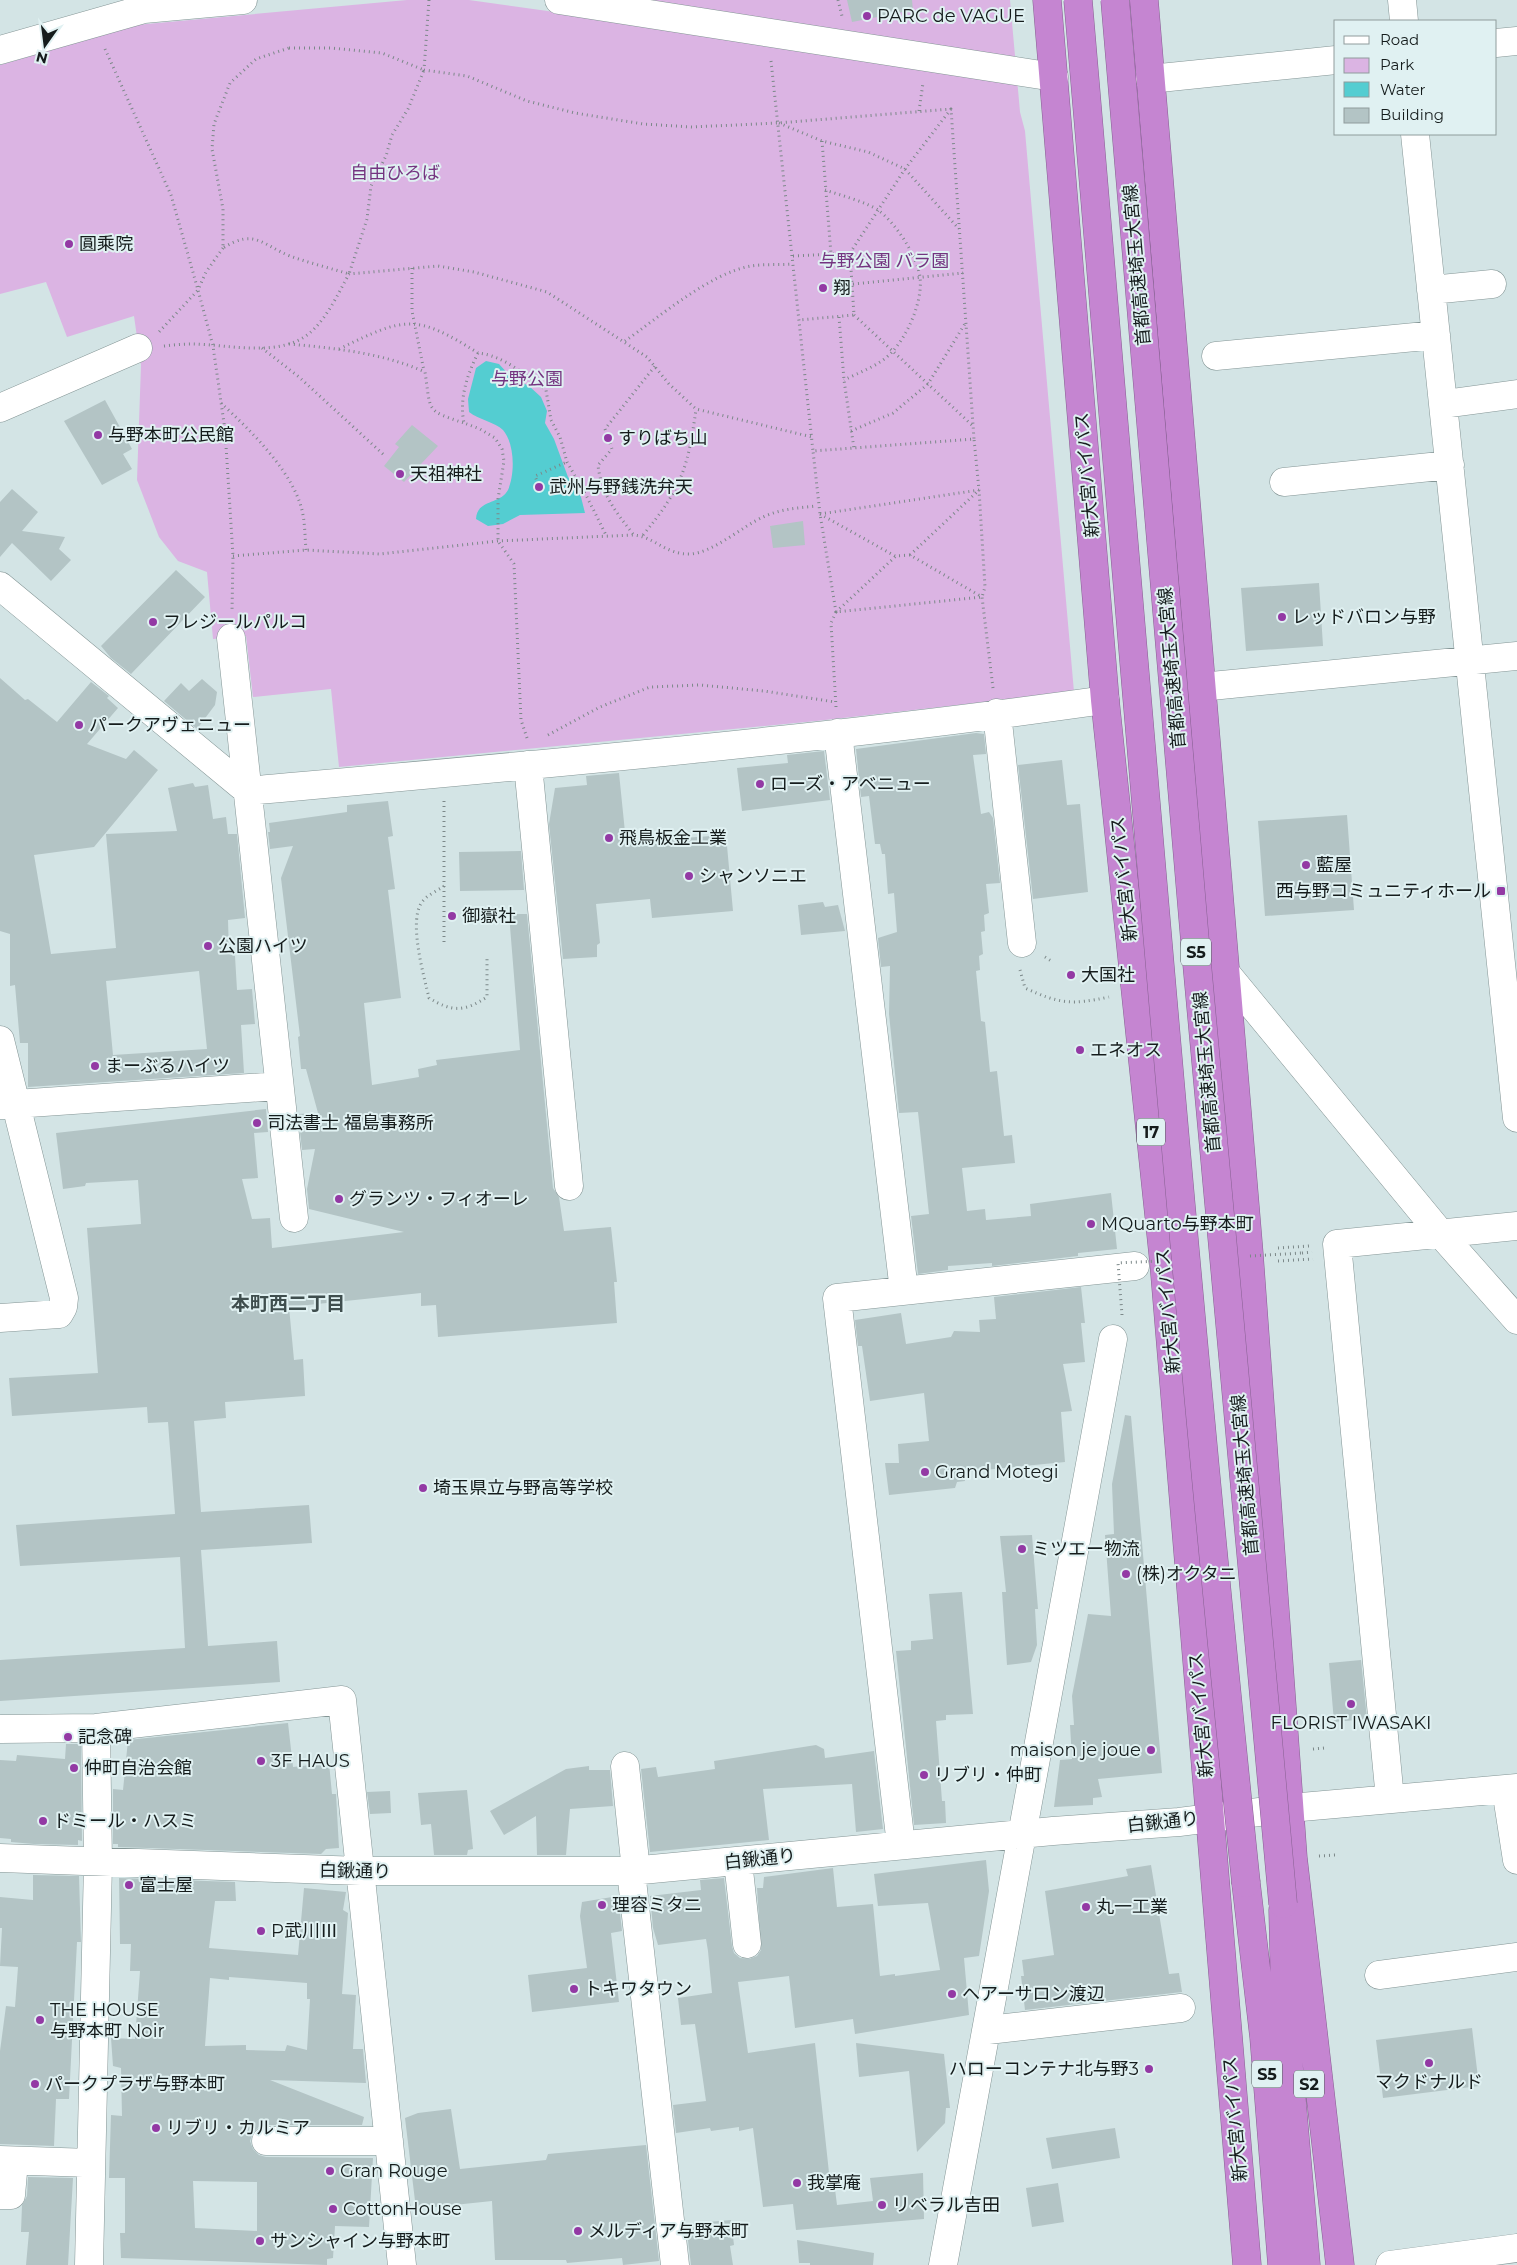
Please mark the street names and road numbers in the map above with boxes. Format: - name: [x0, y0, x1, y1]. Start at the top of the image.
- street label: 首都高速埼玉大宮線: [1119, 183, 1155, 347]
- street label: 新大宮バイパス: [1071, 411, 1103, 539]
- street label: 首都高速埼玉大宮線: [1154, 586, 1190, 750]
- street label: 新大宮バイパス: [1106, 815, 1142, 943]
- road number: S5: [1181, 939, 1211, 966]
- street label: 首都高速埼玉大宮線: [1189, 990, 1225, 1154]
- road number: 17: [1137, 1118, 1165, 1146]
- street label: 新大宮バイパス: [1152, 1247, 1184, 1375]
- street label: 首都高速埼玉大宮線: [1227, 1393, 1263, 1557]
- street label: 新大宮バイパス: [1185, 1651, 1217, 1779]
- street label: 白鍬通り: [1126, 1807, 1200, 1837]
- street label: 白鍬通り: [723, 1844, 797, 1874]
- street label: 白鍬通り: [319, 1859, 391, 1883]
- street label: 新大宮バイパス: [1219, 2055, 1251, 2183]
- road number: S5: [1252, 2060, 1282, 2088]
- road number: S2: [1294, 2070, 1324, 2098]

